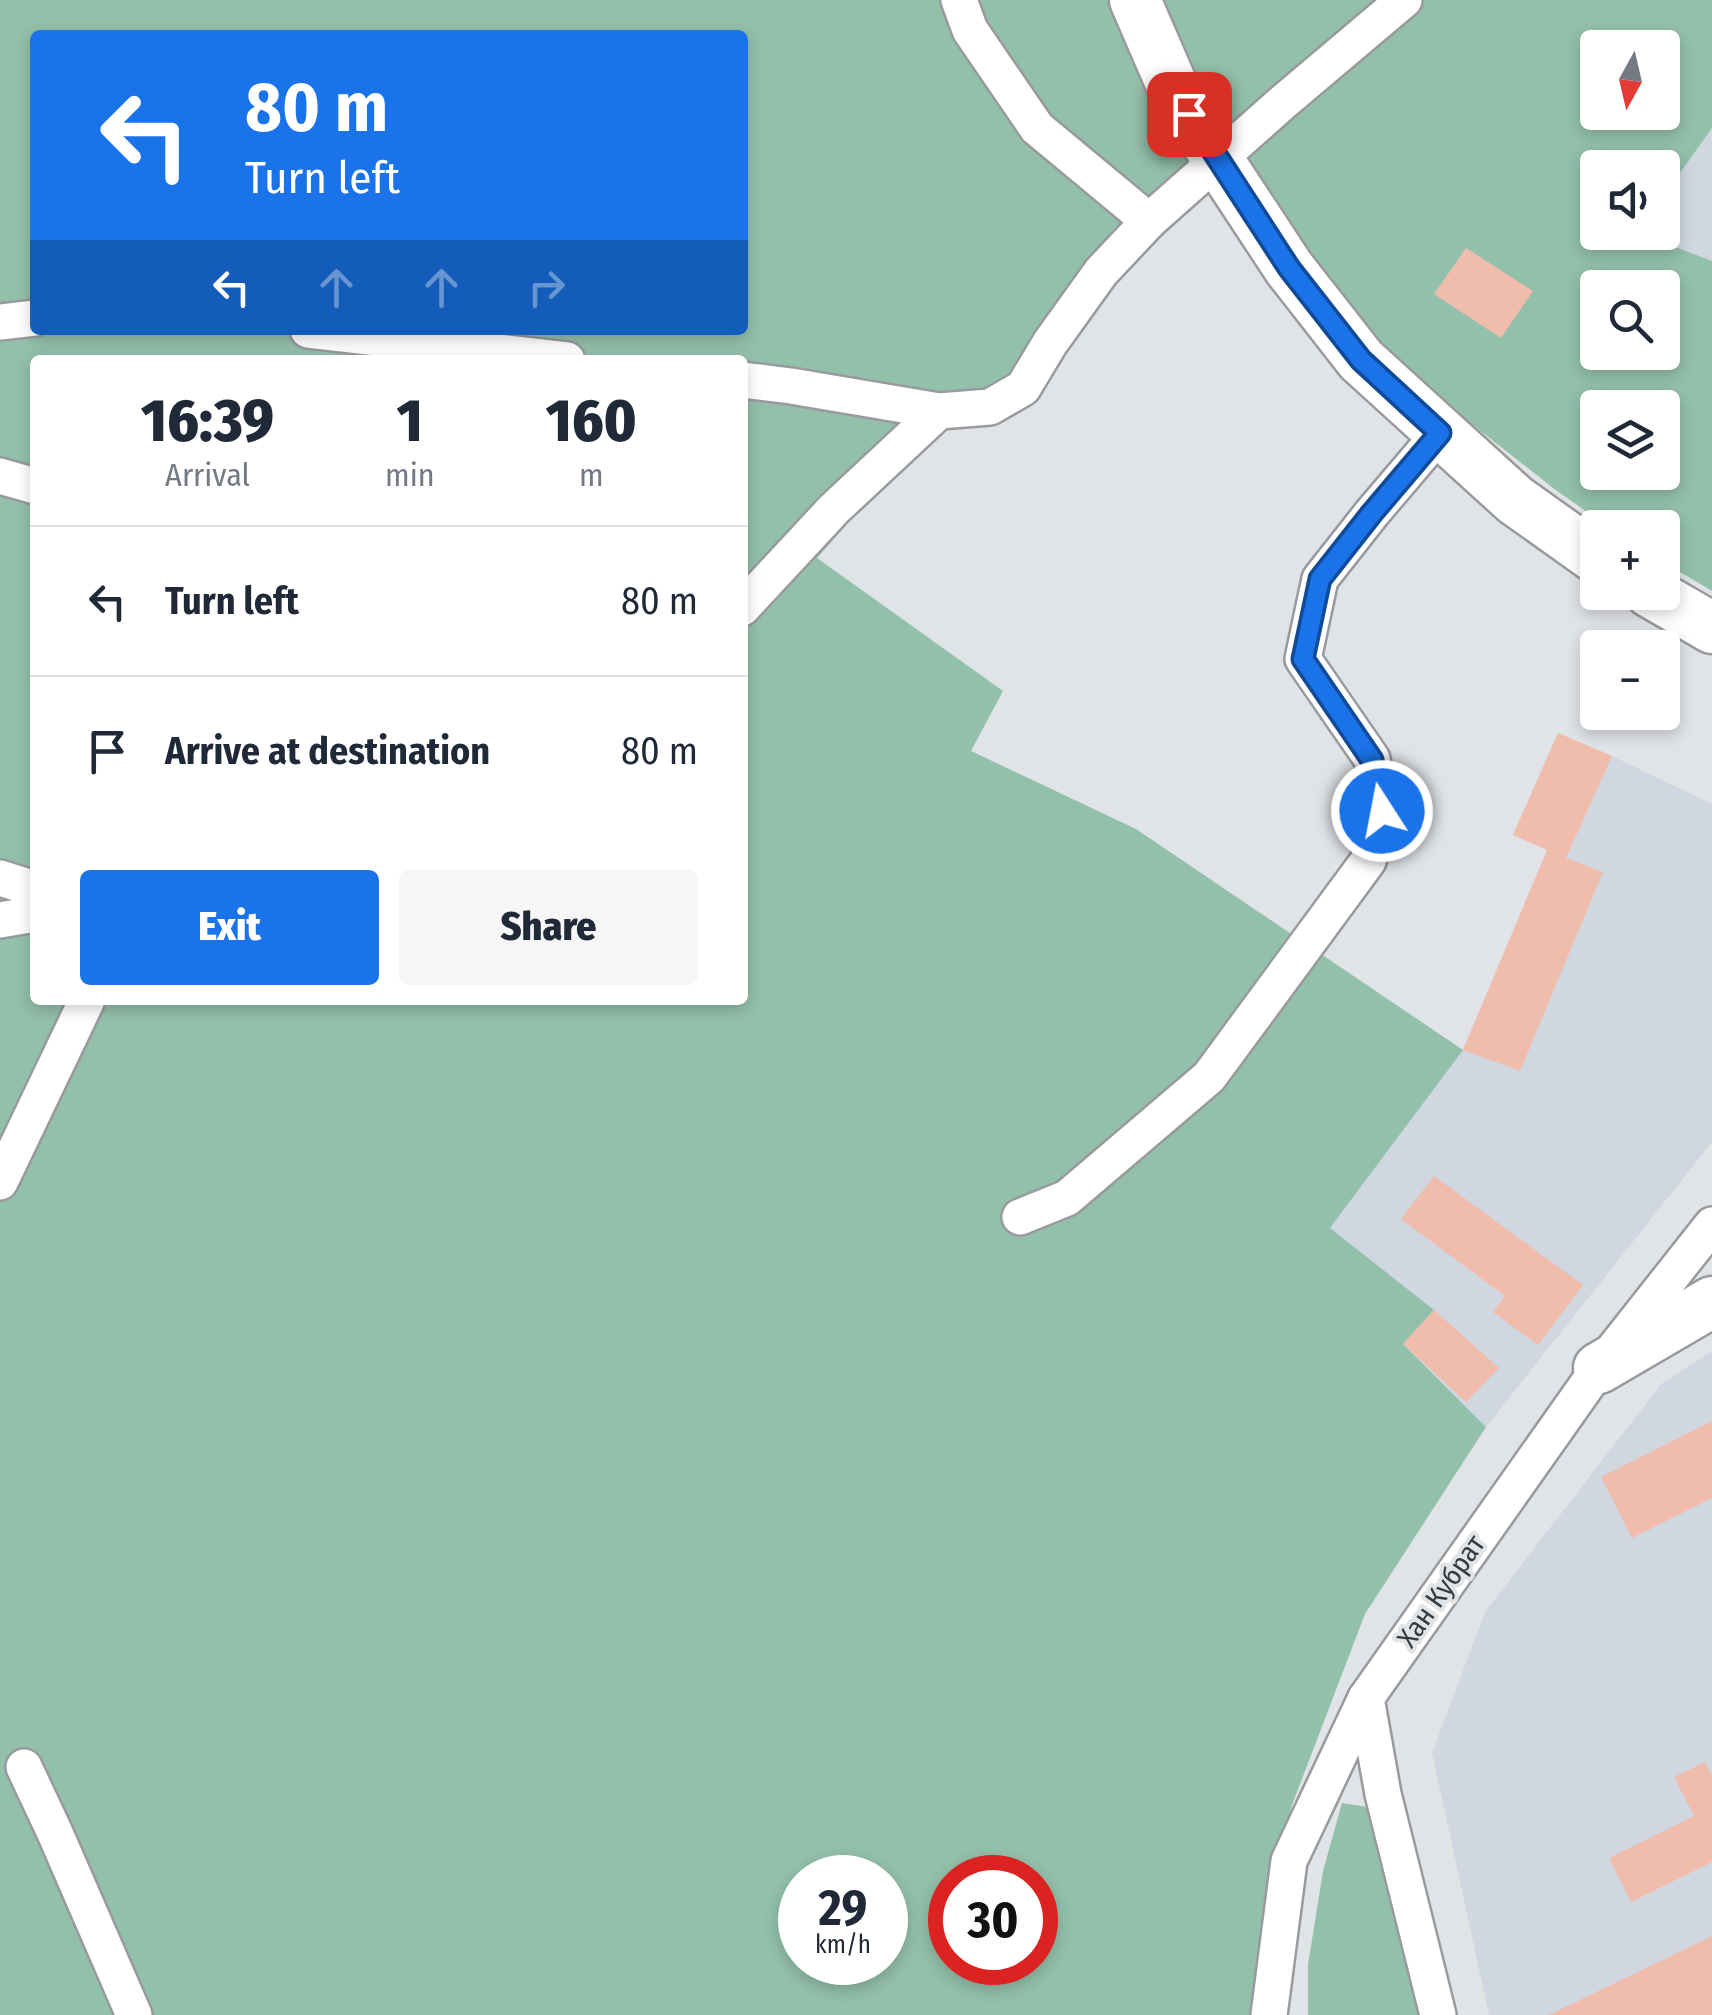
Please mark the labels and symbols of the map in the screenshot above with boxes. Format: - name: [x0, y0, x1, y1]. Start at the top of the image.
- north arrow: [1580, 30, 1680, 130]
- pin: [1147, 72, 1232, 157]
- position arrow: [1330, 759, 1434, 863]
- street label: Хан Кубрат: [1390, 1528, 1492, 1654]
- speed limit sign: 30: [928, 1855, 1058, 1985]

